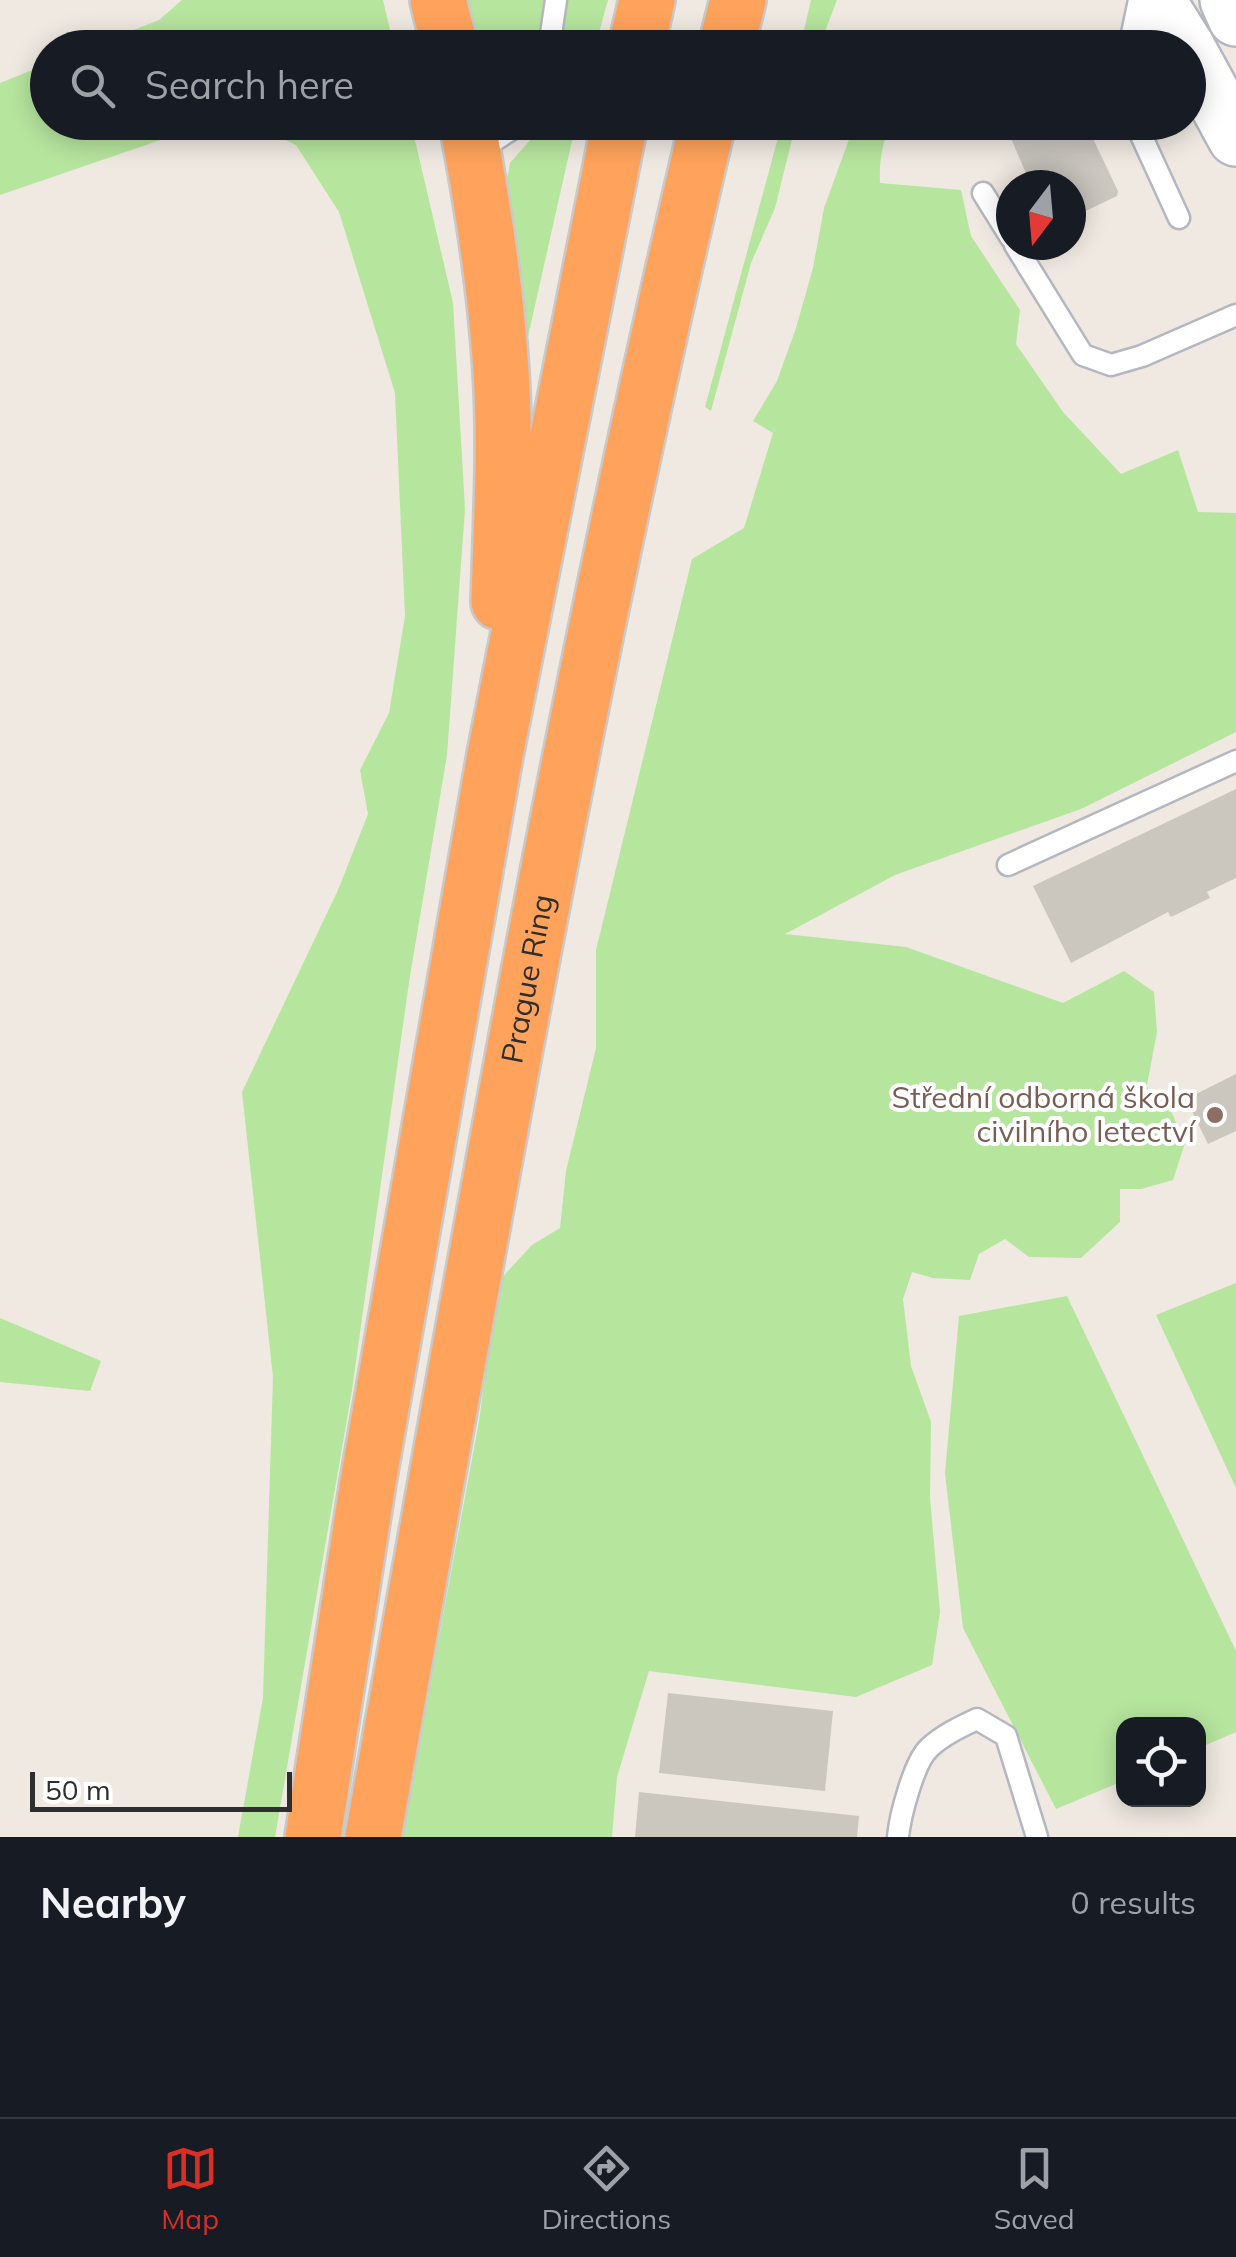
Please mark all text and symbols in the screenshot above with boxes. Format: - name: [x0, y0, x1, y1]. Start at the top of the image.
- search box: [30, 30, 1206, 140]
- icon: search: [65, 58, 120, 113]
- text: Search here: [145, 61, 354, 109]
- north arrow: [996, 170, 1086, 260]
- street label: Prague Ring: [492, 891, 562, 1066]
- place label: Střední odborná škola civilního letectví: [892, 1078, 1197, 1150]
- marker: Střední odborná škola civilního letectví: [1204, 1104, 1226, 1126]
- map controls: [1116, 1717, 1206, 1807]
- button: locate: [1116, 1717, 1206, 1807]
- scale bar: [30, 1767, 292, 1812]
- text: 50 m: [45, 1772, 111, 1807]
- text: Nearby: [40, 1876, 186, 1929]
- text: 0 results: [1071, 1882, 1196, 1922]
- tab: Map: [161, 2141, 219, 2236]
- tab: Directions: [542, 2141, 671, 2236]
- tab: Saved: [994, 2141, 1075, 2236]

